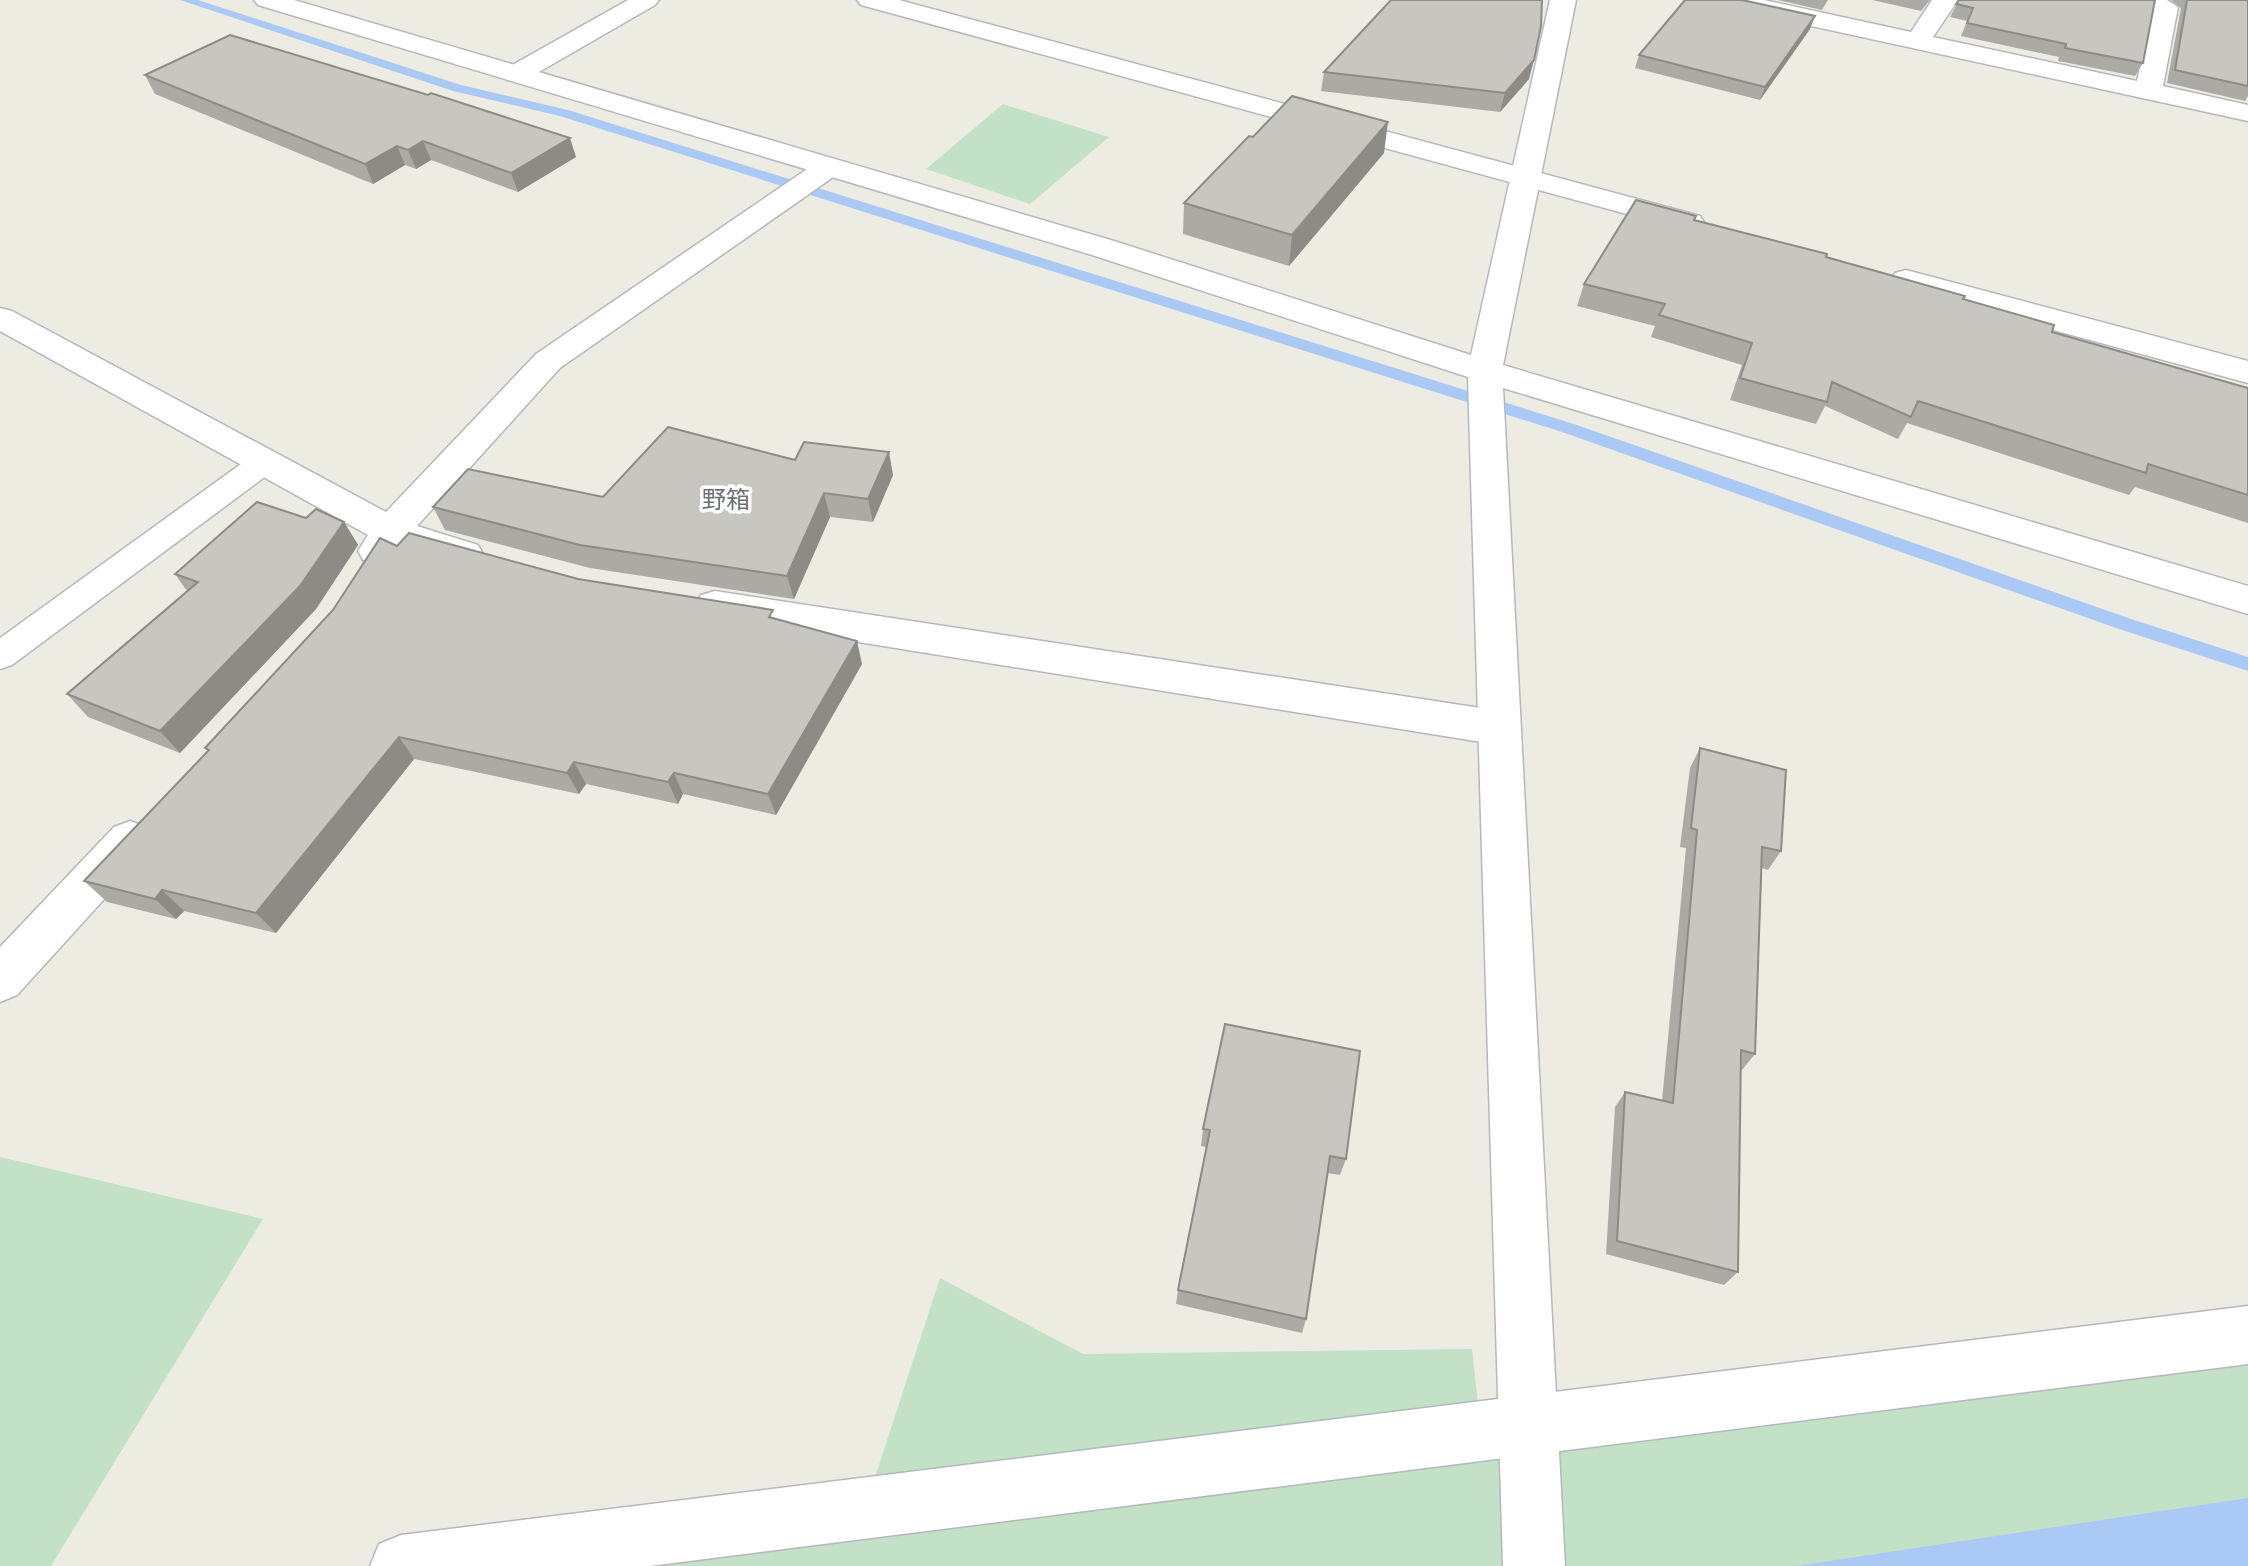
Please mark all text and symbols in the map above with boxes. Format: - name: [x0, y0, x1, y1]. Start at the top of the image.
- district label: 野箱: [702, 483, 750, 515]

